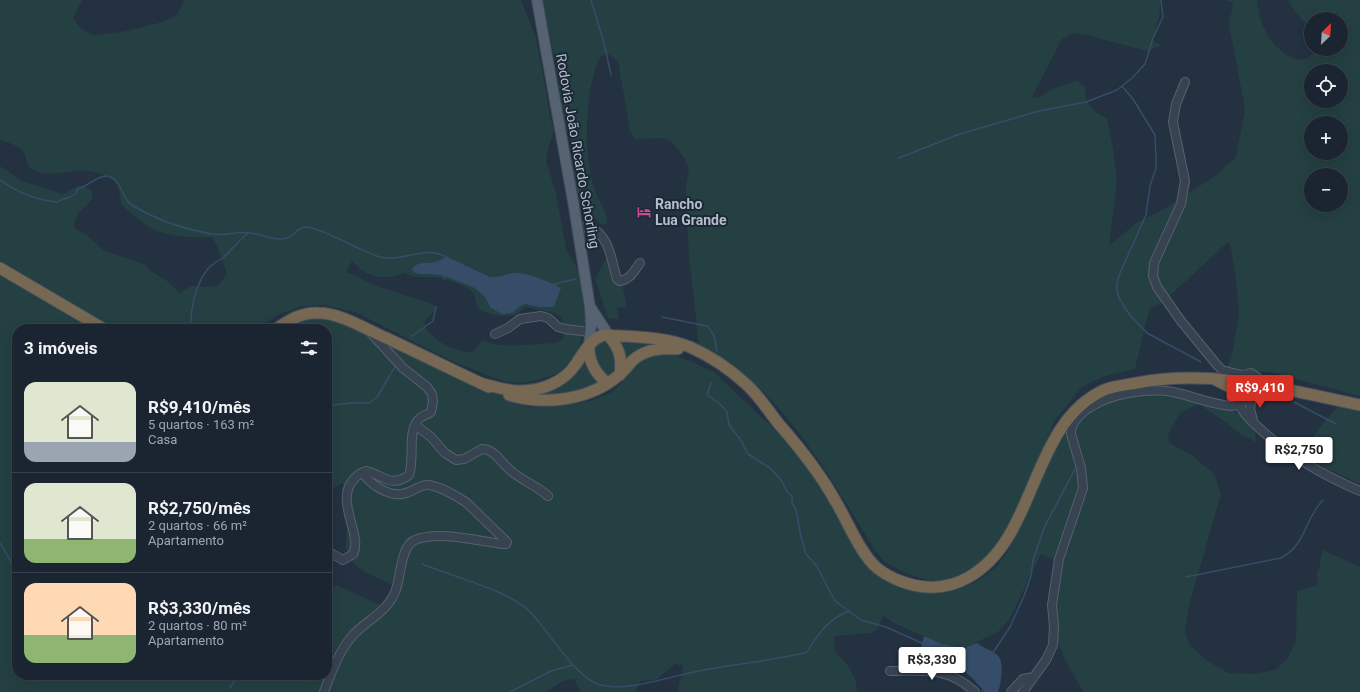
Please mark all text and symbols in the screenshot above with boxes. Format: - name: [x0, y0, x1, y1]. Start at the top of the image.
- north arrow: [1304, 12, 1348, 56]
- map controls: [1304, 12, 1348, 212]
- street label: Rodovia João Ricardo Schorling: [553, 52, 603, 250]
- button: locate: [1304, 64, 1348, 108]
- button: +: [1304, 116, 1348, 160]
- button: −: [1304, 168, 1348, 212]
- place label: Rancho Lua Grande: [655, 196, 727, 228]
- hotel icon: Rancho Lua Grande: [636, 204, 652, 220]
- icon: filters: [298, 337, 320, 359]
- text: 3 imóveis: [24, 338, 98, 358]
- pin: R$9,410: [1223, 375, 1297, 409]
- text: R$9,410: [1236, 380, 1284, 395]
- text: R$9,410/mês: [148, 397, 251, 417]
- icon: home: [56, 398, 104, 446]
- text: 5 quartos · 163 m²: [148, 417, 254, 432]
- text: Casa: [148, 432, 177, 447]
- pin: R$2,750: [1262, 437, 1336, 471]
- text: R$2,750: [1275, 442, 1323, 457]
- text: R$2,750/mês: [148, 498, 251, 518]
- icon: home: [56, 499, 104, 547]
- text: 2 quartos · 66 m²: [148, 518, 247, 533]
- text: Apartamento: [148, 533, 224, 548]
- text: R$3,330/mês: [148, 598, 251, 618]
- icon: home: [56, 599, 104, 647]
- text: 2 quartos · 80 m²: [148, 618, 247, 633]
- text: Apartamento: [148, 633, 224, 648]
- pin: R$3,330: [895, 647, 969, 681]
- text: R$3,330: [908, 652, 956, 667]

